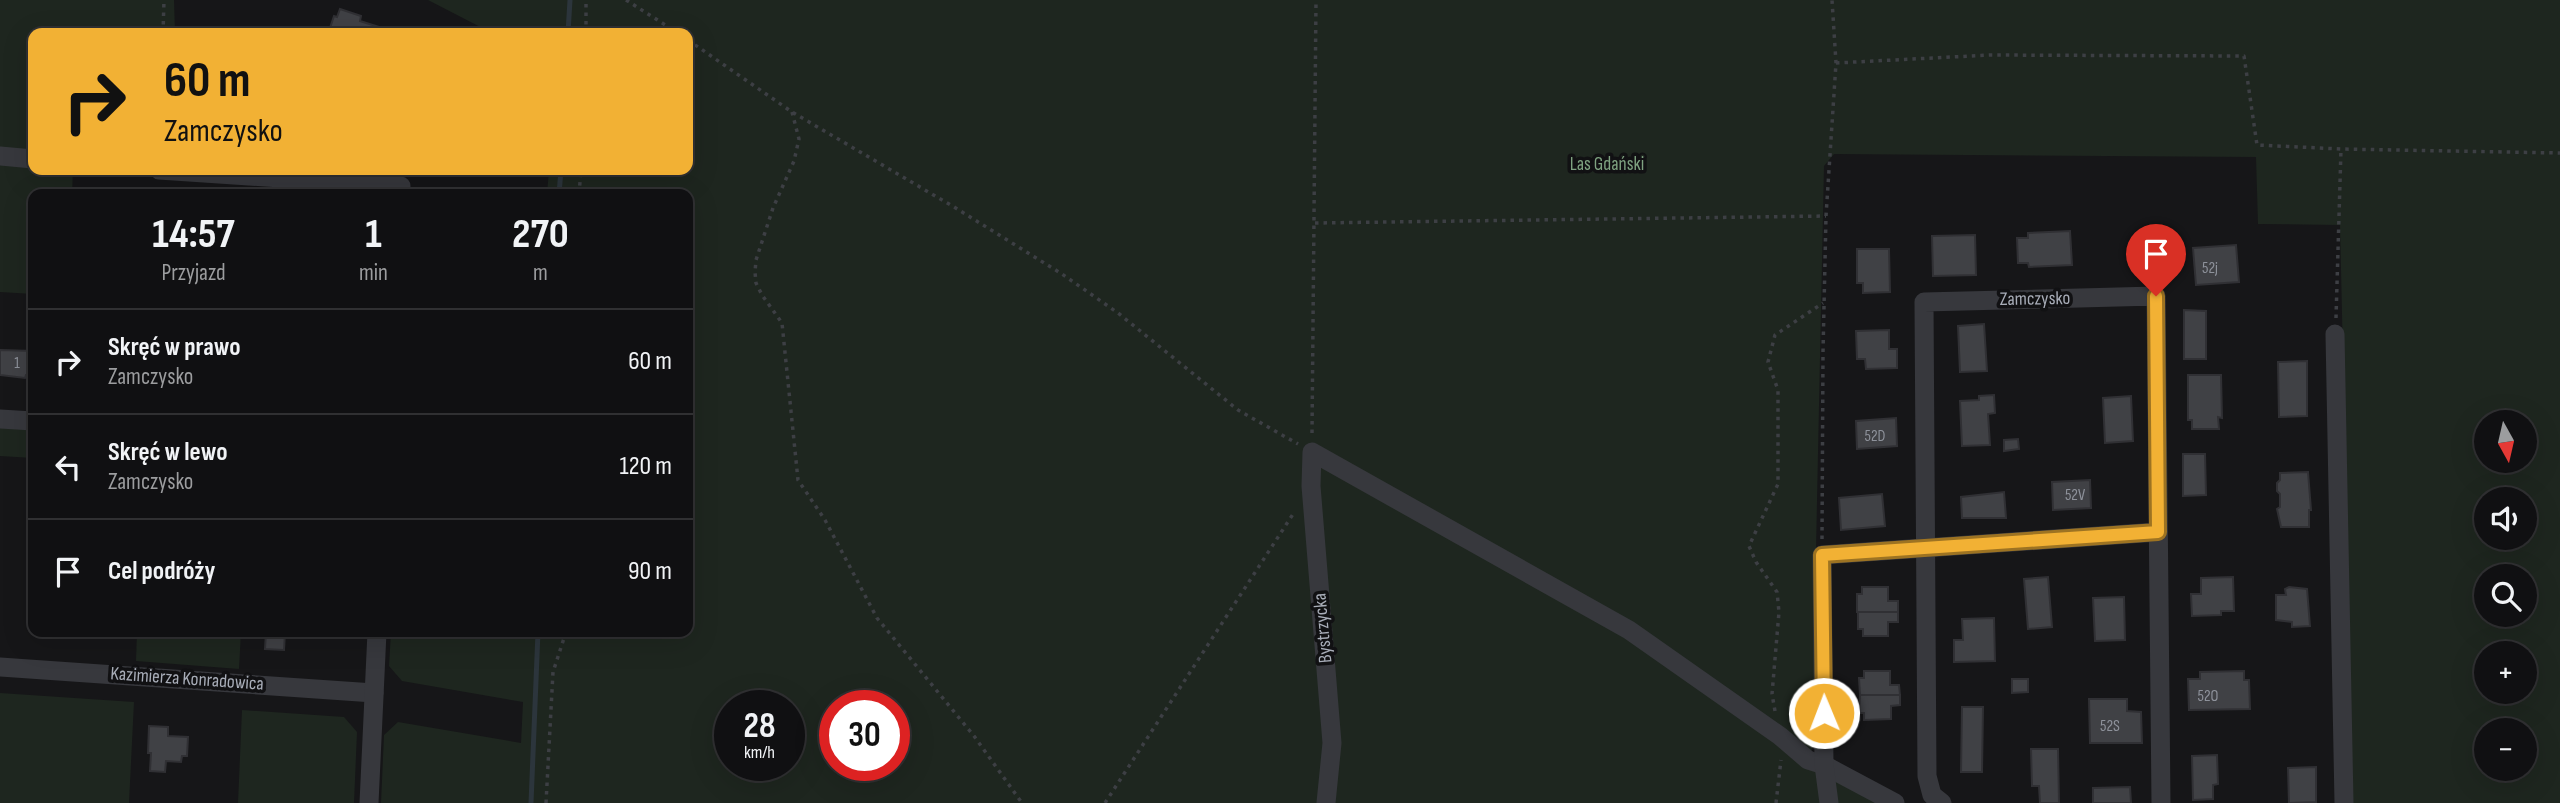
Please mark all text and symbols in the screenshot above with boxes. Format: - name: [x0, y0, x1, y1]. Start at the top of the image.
- text: 60 m: [164, 52, 251, 111]
- icon: right: [49, 56, 140, 147]
- text: Zamczysko: [164, 112, 283, 151]
- park label: Las Gdański: [1570, 153, 1644, 176]
- text: 14:57: [152, 209, 235, 260]
- text: 1: [365, 209, 382, 260]
- text: 270: [512, 209, 569, 260]
- pin: [2126, 224, 2186, 296]
- icon: arrive: [2137, 235, 2175, 273]
- text: Przyjazd: [161, 259, 226, 287]
- text: min: [359, 259, 388, 287]
- text: m: [533, 259, 548, 287]
- house number: 52j: [2202, 259, 2218, 278]
- street label: Zamczysko: [2000, 287, 2070, 311]
- text: Skręć w prawo: [108, 332, 241, 363]
- icon: right: [49, 343, 87, 381]
- text: 60 m: [628, 346, 672, 377]
- house number: 1: [14, 354, 20, 373]
- text: Zamczysko: [108, 363, 193, 391]
- north arrow: [2474, 410, 2538, 472]
- map controls: [2474, 410, 2537, 781]
- house number: 52D: [1865, 427, 1886, 446]
- text: Skręć w lewo: [108, 437, 228, 468]
- icon: left: [49, 448, 87, 486]
- text: 120 m: [619, 451, 672, 482]
- text: Zamczysko: [108, 468, 193, 496]
- house number: 52V: [2065, 486, 2086, 505]
- button: sound: [2474, 487, 2537, 550]
- icon: arrive: [49, 553, 87, 591]
- text: Cel podróży: [108, 556, 215, 587]
- text: 90 m: [628, 556, 672, 587]
- button: search: [2474, 564, 2537, 627]
- street label: Bystrzycka: [1308, 592, 1338, 664]
- button: +: [2474, 641, 2537, 704]
- street label: Kazimierza Konradowica: [110, 662, 264, 696]
- position arrow: [1787, 676, 1861, 750]
- house number: 52O: [2198, 687, 2219, 706]
- speed limit sign: 30: [819, 690, 910, 781]
- text: 28: [744, 705, 775, 748]
- house number: 52S: [2100, 717, 2120, 736]
- button: −: [2474, 718, 2537, 781]
- text: km/h: [744, 742, 775, 763]

